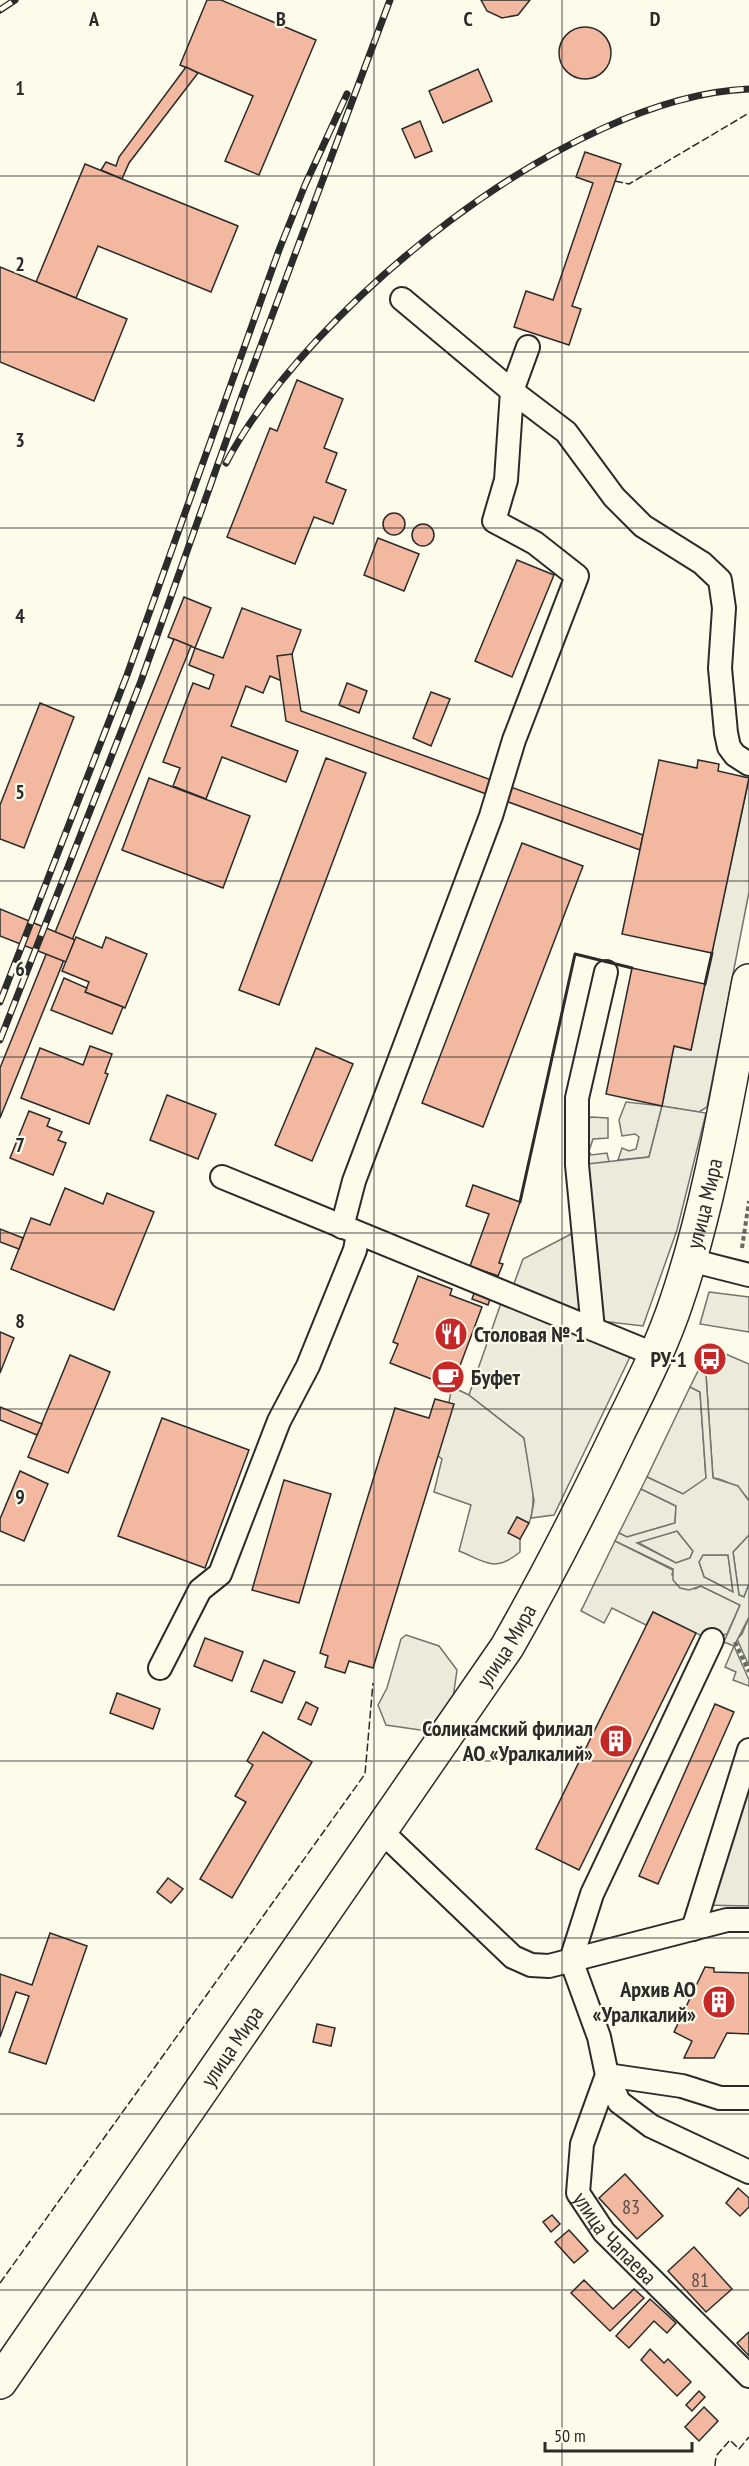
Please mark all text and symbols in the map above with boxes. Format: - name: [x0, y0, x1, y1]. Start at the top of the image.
- text: A: [88, 6, 100, 32]
- text: B: [276, 6, 286, 32]
- text: C: [463, 6, 473, 32]
- text: D: [650, 6, 661, 32]
- text: 1: [15, 75, 25, 101]
- text: 2: [15, 251, 25, 277]
- text: 3: [15, 427, 25, 453]
- text: 4: [15, 603, 25, 629]
- text: 5: [15, 779, 25, 805]
- text: 6: [15, 956, 25, 982]
- text: 7: [15, 1132, 25, 1158]
- street label: улица Мира: [679, 1156, 728, 1252]
- text: 8: [15, 1308, 25, 1334]
- restaurant icon: Столовая № 1: [433, 1316, 469, 1352]
- place label: Столовая № 1: [474, 1320, 585, 1348]
- bus stop icon: РУ-1: [692, 1341, 728, 1377]
- place label: РУ-1: [650, 1345, 687, 1373]
- cafe icon: Буфет: [430, 1359, 466, 1395]
- place label: Буфет: [471, 1363, 520, 1391]
- text: 9: [15, 1484, 25, 1510]
- street label: улица Мира: [470, 1599, 542, 1692]
- place label: Соликамский филиал АО «Уралкалий»: [422, 1714, 593, 1767]
- building icon: Соликамский филиал АО «Уралкалий»: [598, 1723, 634, 1759]
- place label: Архив АО «Уралкалий»: [593, 1975, 696, 2028]
- building icon: Архив АО «Уралкалий»: [701, 1984, 737, 2020]
- street label: улица Мира: [194, 2000, 269, 2092]
- street label: улица Чапаева: [567, 2186, 663, 2290]
- house number: 83: [622, 2194, 640, 2220]
- house number: 81: [691, 2267, 709, 2293]
- scale bar: [545, 2415, 692, 2453]
- text: 50 m: [554, 2424, 586, 2447]

